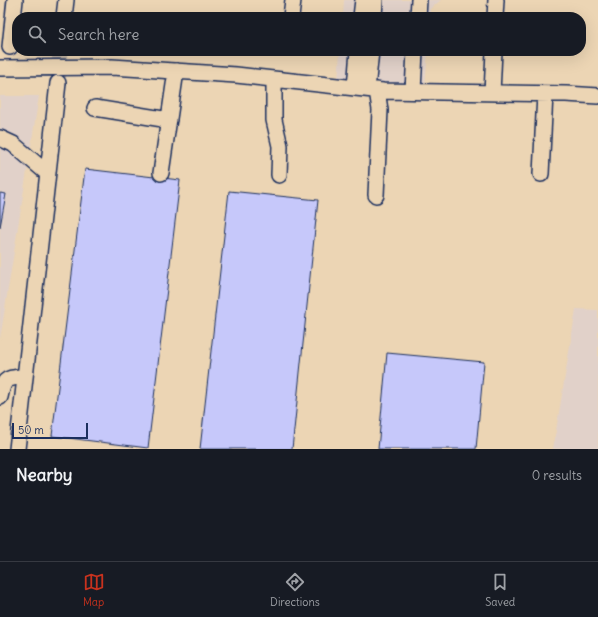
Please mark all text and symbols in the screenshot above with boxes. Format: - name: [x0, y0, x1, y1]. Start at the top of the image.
- search box: [12, 12, 586, 56]
- icon: search: [26, 23, 48, 45]
- text: Search here: [58, 25, 139, 44]
- scale bar: [12, 421, 88, 440]
- text: 50 m: [18, 423, 44, 437]
- text: Nearby: [16, 464, 72, 486]
- text: 0 results: [532, 467, 582, 484]
- tab: Map: [83, 571, 105, 609]
- tab: Directions: [270, 571, 320, 609]
- tab: Saved: [485, 571, 515, 609]

